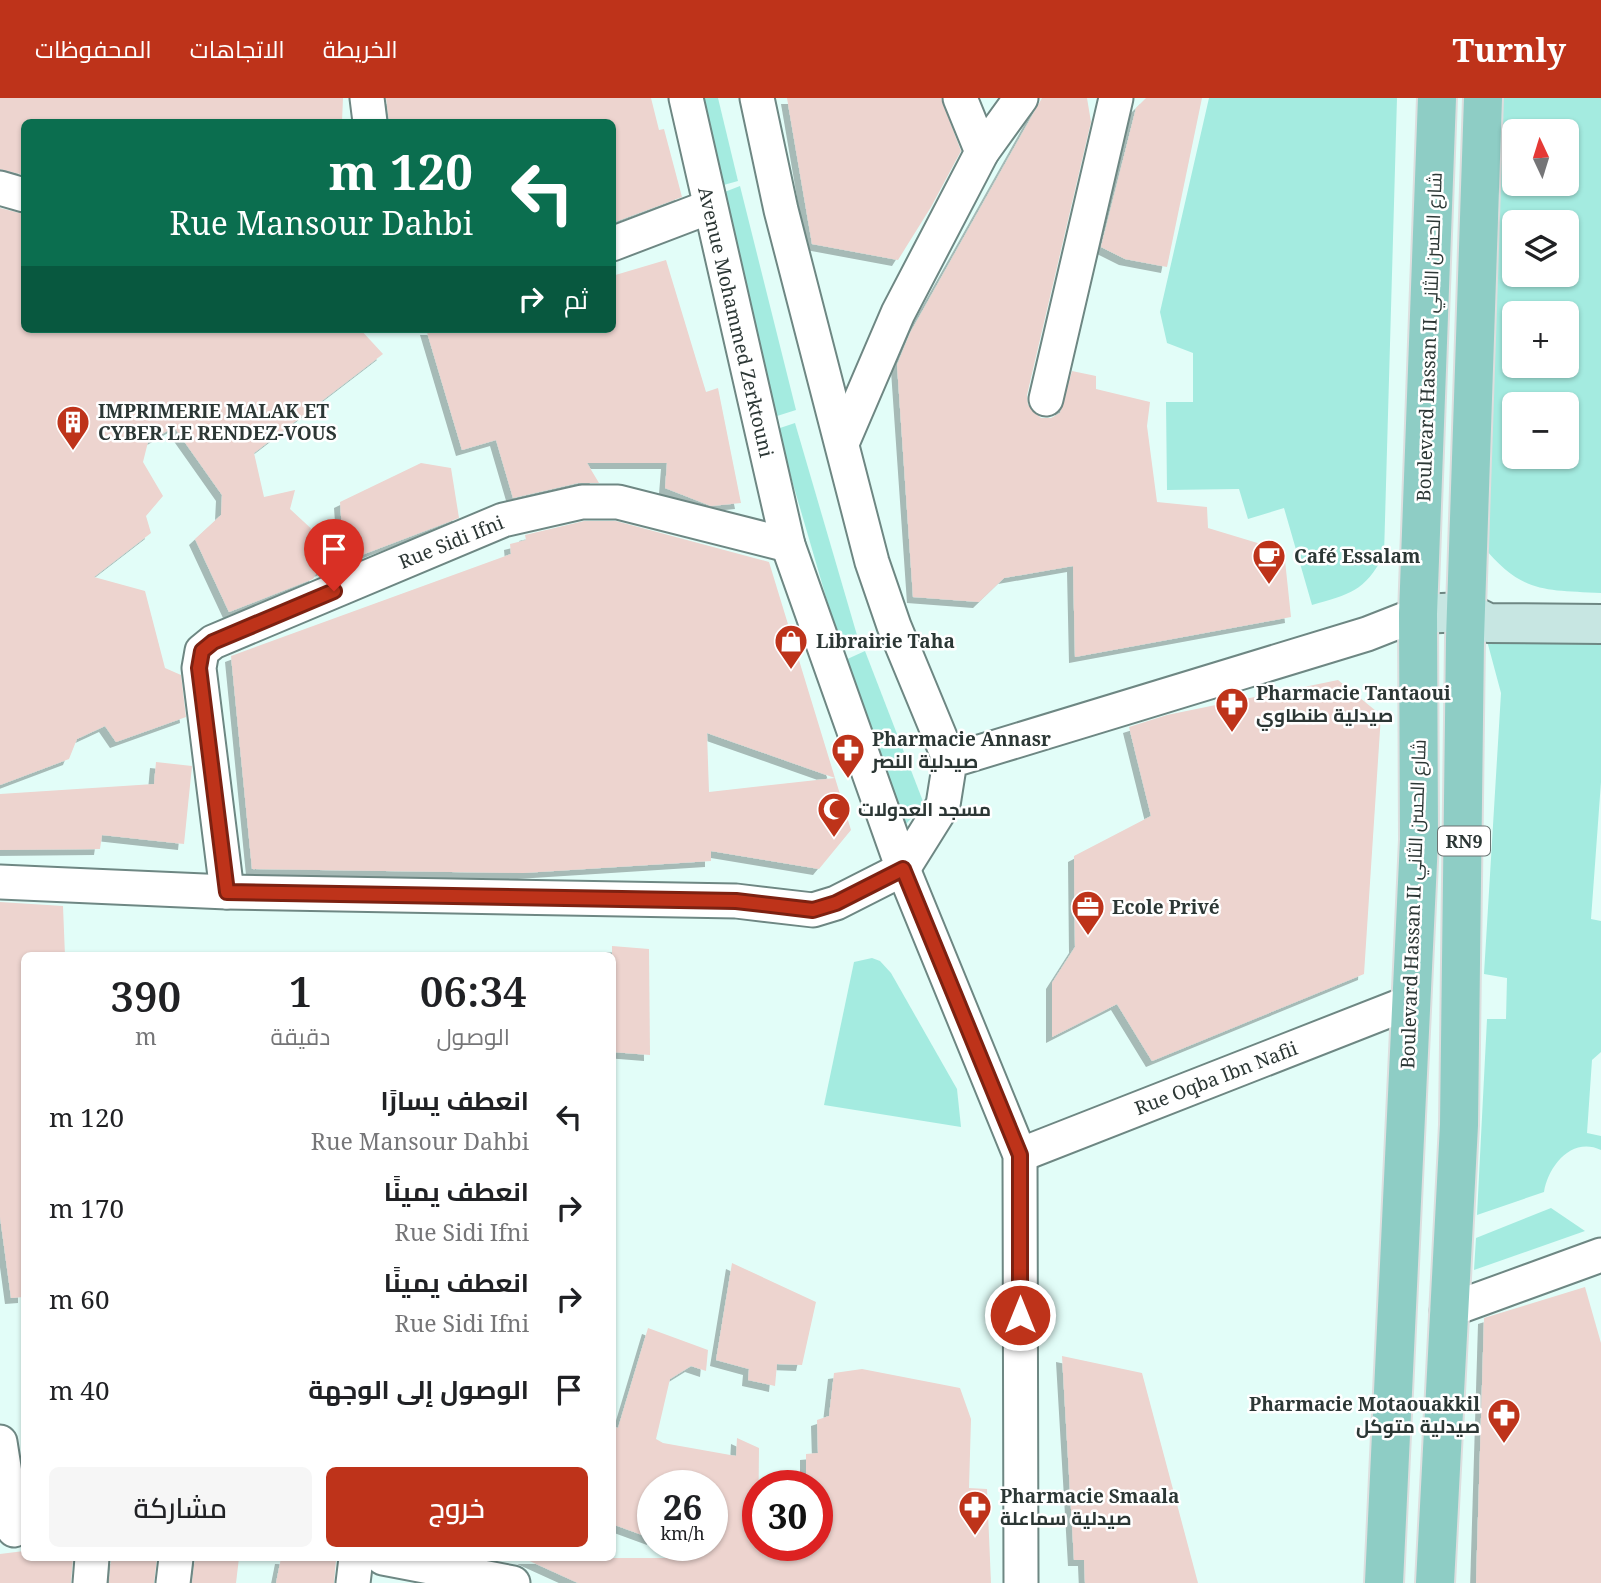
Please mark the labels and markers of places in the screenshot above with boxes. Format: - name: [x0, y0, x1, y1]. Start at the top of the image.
- place label: IMPRIMERIE MALAK ET CYBER LE RENDEZ-VOUS: [98, 398, 337, 446]
- building icon: IMPRIMERIE MALAK ET CYBER LE RENDEZ-VOUS: [54, 403, 92, 452]
- pin: [304, 519, 364, 591]
- cafe icon: Café Essalam: [1250, 537, 1288, 586]
- place label: Café Essalam: [1294, 543, 1421, 569]
- shop icon: Librairie Taha: [772, 622, 810, 671]
- place label: Librairie Taha: [816, 628, 955, 654]
- place label: Pharmacie Tantaoui صيدلية طنطاوي: [1256, 680, 1451, 731]
- pharmacy icon: Pharmacie Tantaoui صيدلية طنطاوي: [1213, 685, 1251, 734]
- place label: Pharmacie Annasr صيدلية النصر: [871, 726, 1051, 774]
- pharmacy icon: Pharmacie Annasr صيدلية النصر: [829, 731, 867, 780]
- mosque icon: مسجد العدولات: [815, 790, 853, 839]
- place label: مسجد العدولات: [858, 796, 991, 822]
- office icon: Ecole Privé: [1069, 888, 1107, 937]
- place label: Ecole Privé: [1112, 894, 1220, 920]
- place label: Pharmacie Motaouakkil صيدلية متوكل: [1249, 1391, 1480, 1439]
- pharmacy icon: Pharmacie Motaouakkil صيدلية متوكل: [1485, 1396, 1523, 1445]
- place label: Pharmacie Smaala صيدلية سماعلة: [1000, 1483, 1179, 1531]
- pharmacy icon: Pharmacie Smaala صيدلية سماعلة: [956, 1488, 994, 1537]

